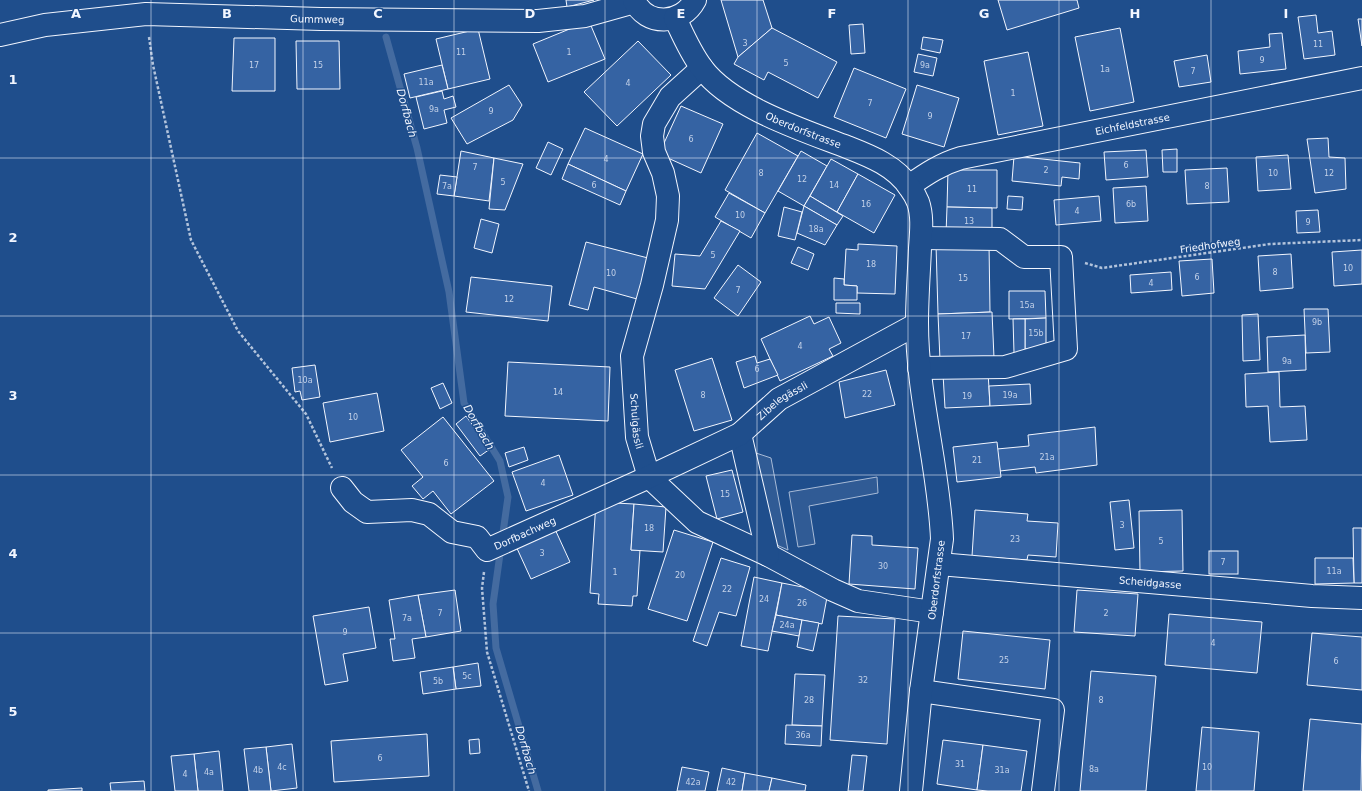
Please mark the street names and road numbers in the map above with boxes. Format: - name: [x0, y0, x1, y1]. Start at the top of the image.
- street label: Gummweg: [290, 13, 344, 25]
- street label: Oberdorfstrasse: [764, 110, 843, 150]
- street label: Eichfeldstrasse: [1094, 112, 1171, 137]
- street label: Friedhofweg: [1179, 236, 1241, 255]
- street label: Zibelegässli: [755, 380, 809, 422]
- street label: Schulgässli: [628, 393, 645, 450]
- street label: Dorfbachweg: [492, 515, 558, 552]
- street label: Oberdorfstrasse: [926, 540, 947, 621]
- street label: Scheidgasse: [1119, 574, 1182, 591]

